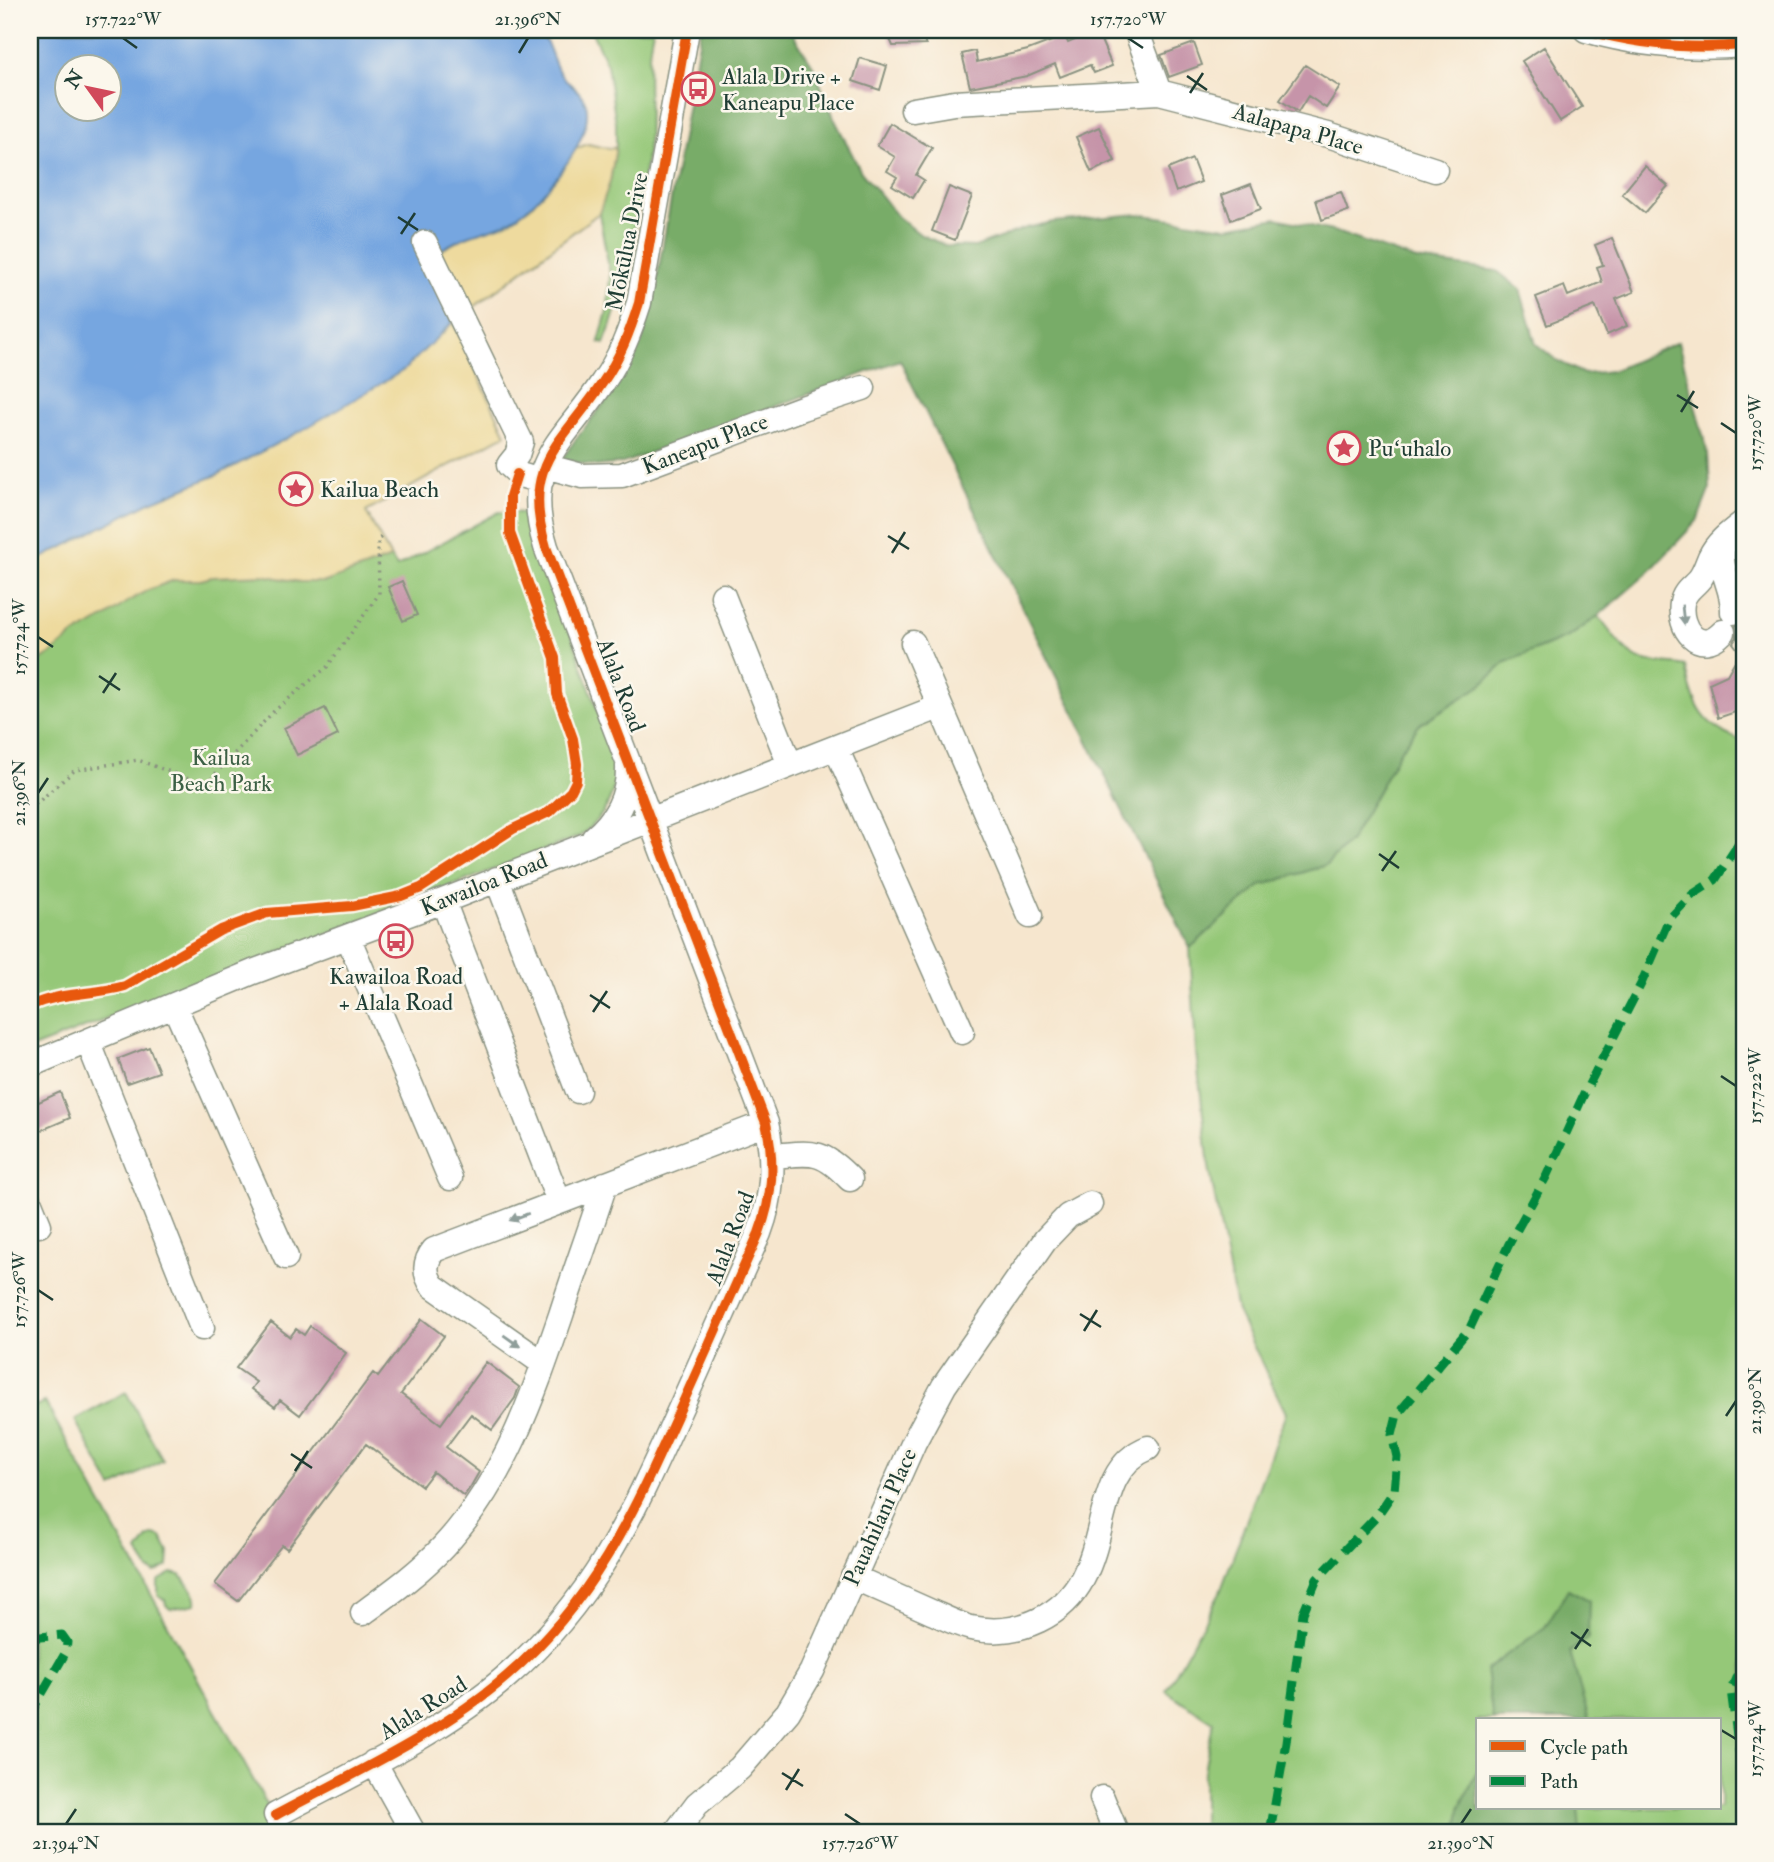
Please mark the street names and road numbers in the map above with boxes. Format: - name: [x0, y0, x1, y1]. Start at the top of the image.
- street label: Aalapapa Place: [1228, 96, 1367, 162]
- street label: Mōkūlua Drive: [599, 170, 655, 314]
- street label: Kaneapu Place: [638, 407, 773, 482]
- street label: Alala Road: [590, 633, 652, 736]
- street label: Kawailoa Road: [416, 845, 552, 923]
- street label: Alala Road: [699, 1187, 761, 1290]
- street label: Pauahilani Place: [837, 1443, 923, 1590]
- street label: Alala Road: [373, 1670, 472, 1747]

